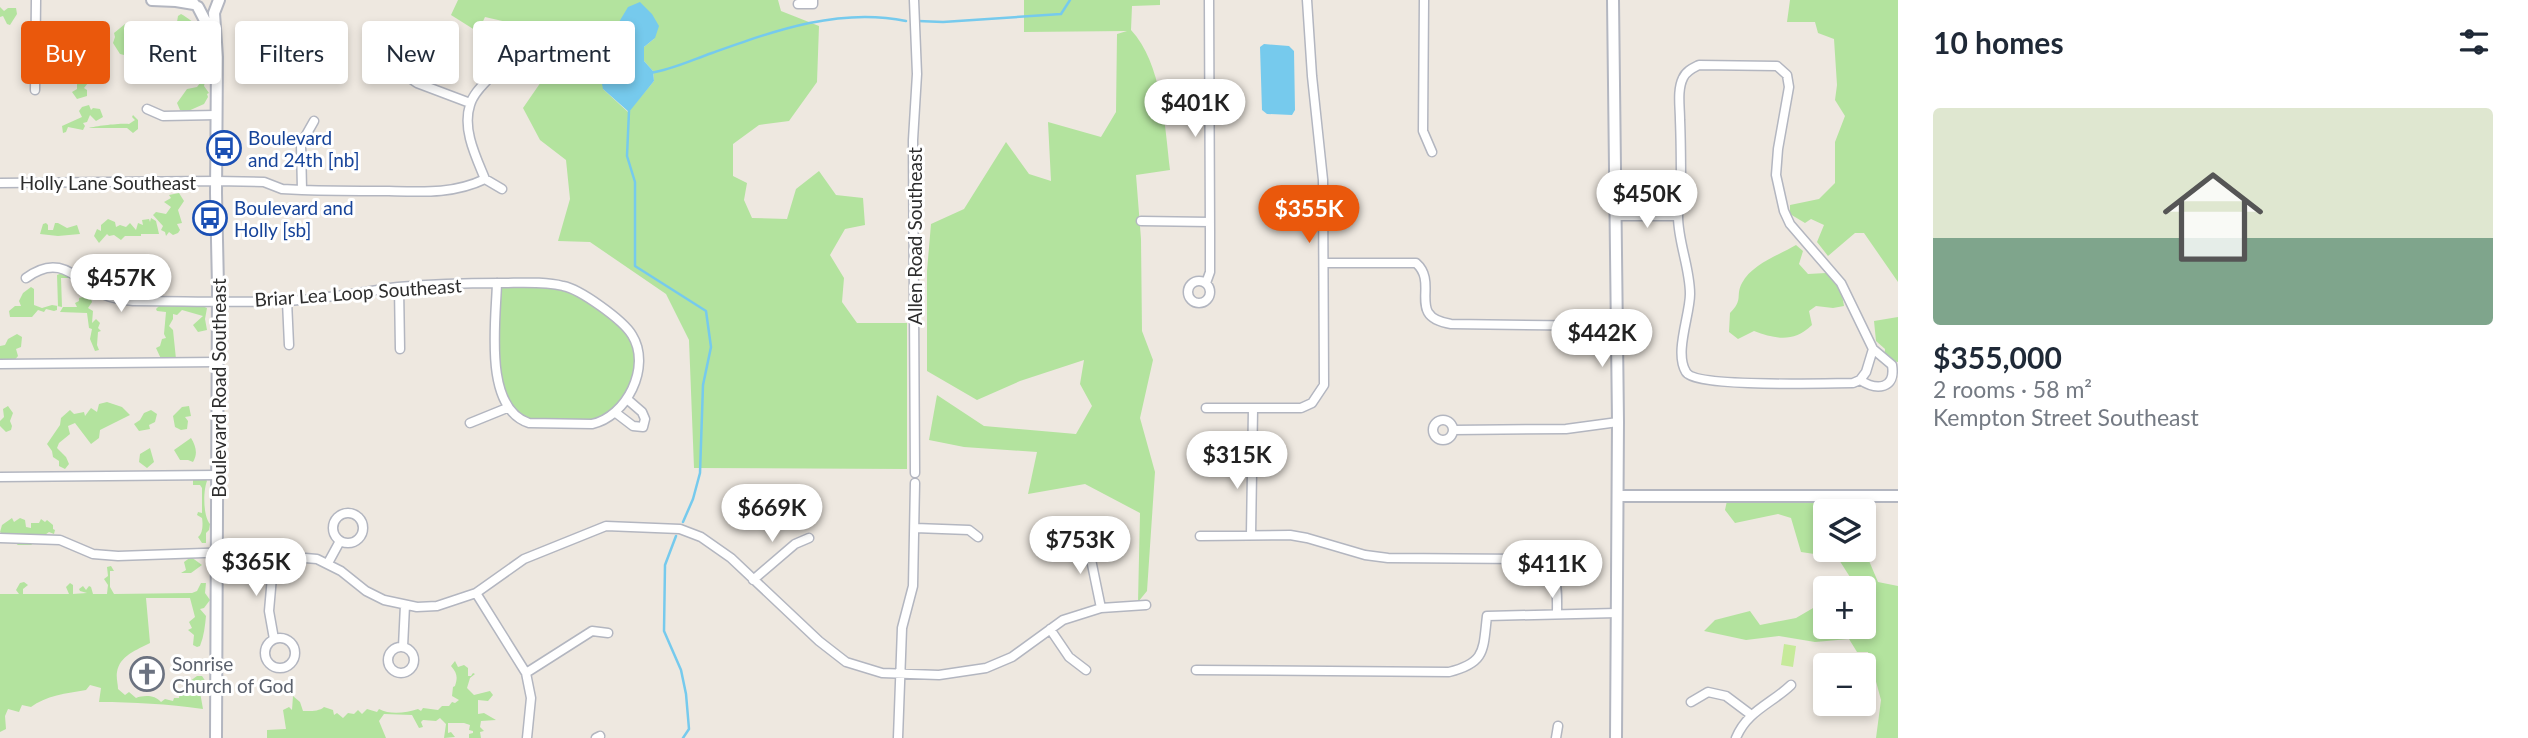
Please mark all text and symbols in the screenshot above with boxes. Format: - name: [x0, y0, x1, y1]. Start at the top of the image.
- chip: Buy: [21, 21, 110, 84]
- chip: Rent: [124, 21, 221, 84]
- chip: Filters: [235, 21, 348, 84]
- chip: New: [362, 21, 459, 84]
- chip: Apartment: [473, 21, 635, 84]
- icon: filters: [2455, 23, 2493, 61]
- text: 10 homes: [1933, 24, 2064, 60]
- pin: $401K: [1146, 80, 1244, 139]
- text: $401K: [1160, 88, 1230, 116]
- place label: Boulevard and 24th [nb]: [248, 126, 360, 171]
- bus stop icon: Boulevard and 24th [nb]: [205, 129, 243, 167]
- street label: Allen Road Southeast: [903, 147, 926, 325]
- icon: home: [2150, 154, 2276, 280]
- pin: $450K: [1598, 170, 1696, 230]
- street label: Holly Lane Southeast: [20, 171, 196, 194]
- text: $450K: [1612, 179, 1682, 207]
- pin: $355K: [1260, 186, 1358, 245]
- text: $355K: [1274, 194, 1344, 222]
- place label: Boulevard and Holly [sb]: [234, 196, 354, 241]
- bus stop icon: Boulevard and Holly [sb]: [191, 199, 229, 237]
- pin: $457K: [72, 254, 170, 314]
- text: $457K: [86, 263, 156, 291]
- street label: Briar Lea Loop Southeast: [254, 273, 462, 311]
- street label: Boulevard Road Southeast: [207, 278, 230, 498]
- pin: $442K: [1553, 310, 1651, 369]
- text: $442K: [1567, 318, 1637, 346]
- text: $355,000: [1933, 339, 2062, 375]
- text: 2 rooms · 58 m²: [1933, 375, 2092, 403]
- text: Kempton Street Southeast: [1933, 403, 2199, 431]
- pin: $315K: [1188, 432, 1286, 491]
- text: $315K: [1202, 440, 1272, 468]
- pin: $669K: [723, 484, 821, 544]
- text: $669K: [737, 493, 807, 521]
- map controls: [1813, 499, 1876, 716]
- button: layers: [1813, 499, 1876, 562]
- pin: $753K: [1031, 516, 1129, 576]
- text: $753K: [1045, 525, 1115, 553]
- pin: $365K: [207, 538, 305, 598]
- pin: $411K: [1503, 540, 1601, 600]
- text: $365K: [221, 547, 291, 575]
- text: $411K: [1517, 549, 1587, 577]
- button: +: [1813, 576, 1876, 639]
- place label: Sonrise Church of God: [172, 652, 294, 697]
- button: −: [1813, 653, 1876, 716]
- church icon: Sonrise Church of God: [128, 655, 166, 693]

